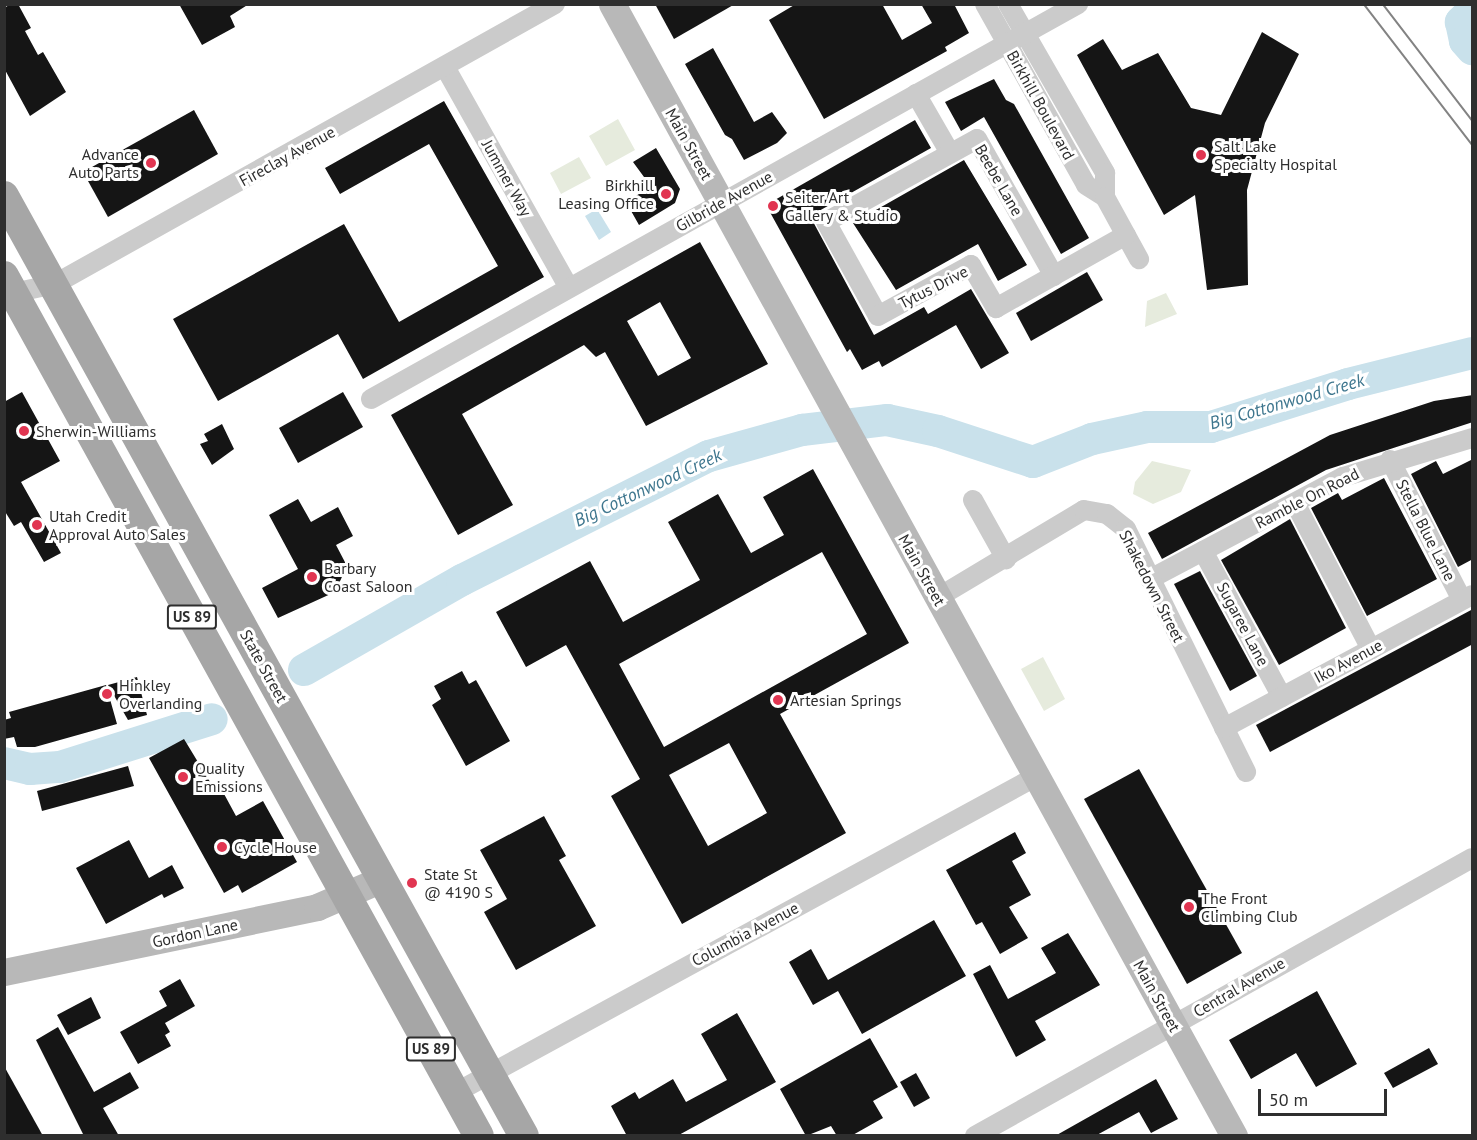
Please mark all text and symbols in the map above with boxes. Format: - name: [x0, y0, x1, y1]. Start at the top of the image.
- street label: Birkhill Boulevard: [1003, 47, 1079, 163]
- street label: Main Street: [662, 105, 716, 183]
- street label: Fireclay Avenue: [235, 122, 339, 190]
- street label: Jummer Way: [478, 136, 536, 220]
- place label: Salt Lake Specialty Hospital: [1214, 136, 1337, 174]
- street label: Beebe Lane: [971, 141, 1027, 219]
- place label: Advance Auto Parts: [69, 144, 139, 182]
- marker: Salt Lake Specialty Hospital: [1192, 146, 1210, 164]
- marker: Advance Auto Parts: [144, 156, 158, 170]
- street label: Gilbride Avenue: [672, 166, 776, 236]
- place label: Birkhill Leasing Office: [558, 175, 654, 213]
- marker: Birkhill Leasing Office: [659, 187, 673, 201]
- place label: Seiter Art Gallery & Studio: [785, 187, 899, 225]
- marker: Seiter Art Gallery & Studio: [766, 199, 780, 213]
- street label: Tytus Drive: [895, 261, 971, 313]
- water label: Big Cottonwood Creek: [1207, 370, 1367, 434]
- place label: Sherwin-Williams: [36, 421, 156, 441]
- marker: Sherwin-Williams: [17, 424, 31, 438]
- water label: Big Cottonwood Creek: [571, 444, 725, 532]
- street label: Ramble On Road: [1252, 464, 1362, 532]
- street label: Stella Blue Lane: [1392, 476, 1460, 584]
- place label: Utah Credit Approval Auto Sales: [49, 506, 186, 544]
- marker: Utah Credit Approval Auto Sales: [30, 518, 44, 532]
- street label: Shakedown Street: [1115, 527, 1189, 645]
- street label: Main Street: [895, 531, 949, 609]
- place label: Barbary Coast Saloon: [324, 558, 413, 596]
- marker: Barbary Coast Saloon: [305, 570, 319, 584]
- street label: Sugaree Lane: [1213, 579, 1273, 669]
- road number: US 89: [166, 605, 218, 629]
- street label: State Street: [236, 626, 292, 706]
- street label: Iko Avenue: [1310, 635, 1386, 687]
- place label: Hinkley Overlanding: [119, 675, 202, 713]
- marker: Hinkley Overlanding: [100, 687, 114, 701]
- place label: Artesian Springs: [790, 690, 902, 710]
- marker: Artesian Springs: [771, 693, 785, 707]
- place label: Quality Emissions: [195, 758, 263, 796]
- marker: Quality Emissions: [176, 770, 190, 784]
- place label: Cycle House: [234, 837, 317, 857]
- marker: Cycle House: [215, 840, 229, 854]
- place label: State St @ 4190 S: [424, 864, 493, 902]
- marker: State St @ 4190 S: [405, 876, 419, 890]
- place label: The Front Climbing Club: [1201, 888, 1298, 926]
- street label: Columbia Avenue: [688, 898, 802, 970]
- marker: The Front Climbing Club: [1182, 900, 1196, 914]
- street label: Gordon Lane: [151, 915, 239, 951]
- street label: Central Avenue: [1190, 953, 1288, 1021]
- street label: Main Street: [1130, 957, 1184, 1035]
- road number: US 89: [406, 1037, 456, 1061]
- scale bar: [1261, 1077, 1390, 1115]
- text: 50 m: [1269, 1088, 1308, 1111]

